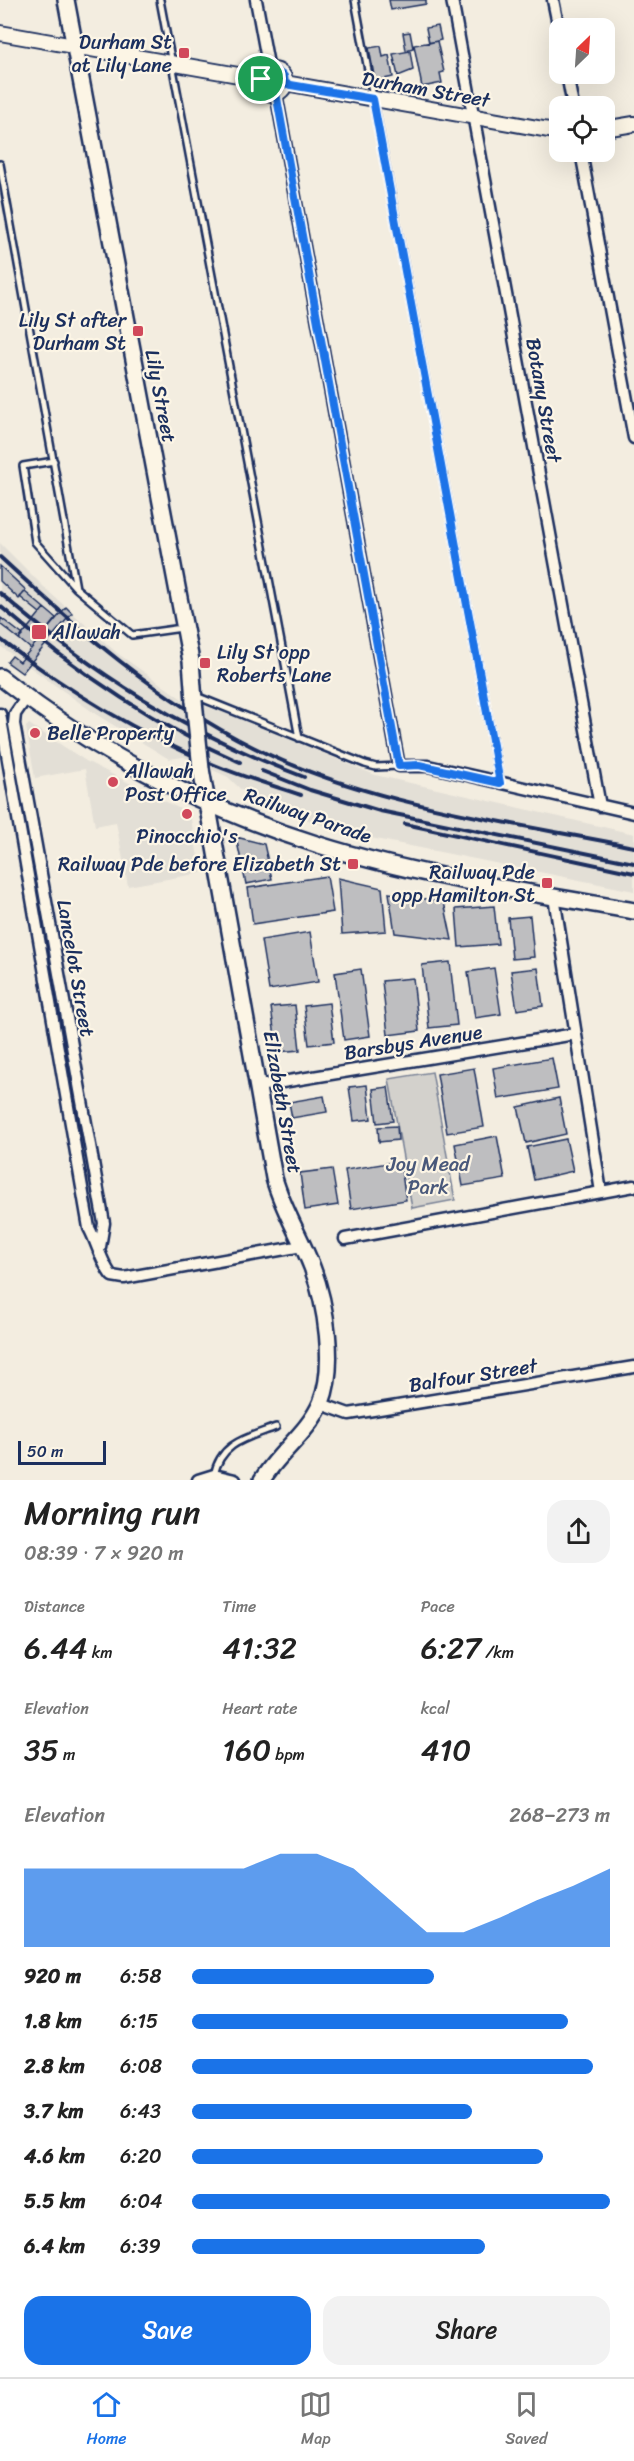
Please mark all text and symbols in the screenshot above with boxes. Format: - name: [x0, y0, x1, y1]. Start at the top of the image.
- north arrow: [549, 18, 615, 84]
- map controls: [549, 18, 615, 162]
- place label: Durham St at Lily Lane: [72, 25, 172, 83]
- marker: Durham St at Lily Lane: [177, 46, 191, 60]
- pin: [235, 53, 286, 104]
- street label: Durham Street: [359, 61, 494, 118]
- icon: arrive: [244, 62, 277, 95]
- button: locate: [549, 96, 615, 162]
- place label: Lily St after Durham St: [19, 303, 128, 361]
- marker: Lily St after Durham St: [131, 324, 145, 338]
- street label: Botany Street: [515, 335, 572, 466]
- street label: Lily Street: [134, 347, 187, 446]
- place label: Allawah: [51, 615, 121, 650]
- marker: Allawah: [30, 623, 48, 641]
- place label: Lily St opp Roberts Lane: [217, 635, 332, 693]
- marker: Lily St opp Roberts Lane: [198, 656, 212, 670]
- place label: Belle Property: [47, 716, 175, 751]
- marker: Belle Property: [28, 726, 42, 740]
- place label: Allawah Post Office: [124, 754, 227, 812]
- marker: Allawah Post Office: [106, 775, 120, 789]
- street label: Railway Parade: [239, 777, 377, 854]
- marker: Pinocchio's: [180, 807, 194, 821]
- place label: Pinocchio's: [136, 819, 239, 854]
- place label: Railway Pde before Elizabeth St: [58, 847, 341, 882]
- place label: Railway Pde opp Hamilton St: [391, 855, 535, 913]
- marker: Railway Pde before Elizabeth St: [346, 857, 360, 871]
- marker: Railway Pde opp Hamilton St: [540, 876, 554, 890]
- street label: Lancelot Street: [46, 897, 105, 1040]
- street label: Barsbys Avenue: [342, 1014, 485, 1071]
- street label: Elizabeth Street: [253, 1028, 312, 1177]
- park label: Joy Mead Park: [385, 1147, 471, 1205]
- street label: Balfour Street: [406, 1348, 541, 1403]
- text: 50 m: [27, 1437, 63, 1466]
- scale bar: [18, 1438, 106, 1466]
- text: Morning run: [24, 1484, 200, 1542]
- button: share: [547, 1500, 610, 1563]
- text: 08:39 · 7 × 920 m: [24, 1536, 184, 1571]
- text: Distance: [24, 1592, 85, 1621]
- text: Time: [222, 1592, 256, 1621]
- text: Pace: [421, 1592, 455, 1621]
- text: 6.44: [24, 1621, 88, 1675]
- text: 41:32: [222, 1621, 297, 1675]
- text: 6:27: [421, 1621, 481, 1675]
- text: km: [88, 1638, 113, 1667]
- text: /km: [481, 1638, 514, 1667]
- text: Elevation: [24, 1694, 89, 1723]
- text: Heart rate: [222, 1694, 297, 1723]
- text: kcal: [421, 1694, 450, 1723]
- text: 35: [24, 1723, 59, 1777]
- text: 160: [222, 1723, 271, 1777]
- text: 410: [421, 1723, 471, 1777]
- text: m: [59, 1740, 75, 1769]
- text: bpm: [271, 1740, 305, 1769]
- text: Elevation: [24, 1798, 105, 1833]
- text: 268–273 m: [509, 1798, 610, 1833]
- text: 920 m: [24, 1959, 81, 1994]
- text: 6:58: [120, 1959, 162, 1994]
- text: 1.8 km: [24, 2004, 82, 2039]
- text: 6:15: [120, 2004, 158, 2039]
- text: 2.8 km: [24, 2049, 85, 2084]
- text: 6:08: [120, 2049, 162, 2084]
- text: 3.7 km: [24, 2094, 84, 2129]
- text: 6:43: [120, 2094, 161, 2129]
- text: 4.6 km: [24, 2139, 85, 2174]
- text: 6:20: [120, 2139, 162, 2174]
- text: 5.5 km: [24, 2184, 86, 2219]
- text: 6:04: [120, 2184, 163, 2219]
- text: 6.4 km: [24, 2229, 85, 2264]
- text: 6:39: [120, 2229, 161, 2264]
- button: Save: [24, 2296, 311, 2365]
- button: Share: [323, 2296, 610, 2365]
- tab: Home: [86, 2388, 126, 2453]
- tab: Map: [299, 2388, 332, 2453]
- tab: Saved: [505, 2388, 548, 2453]

